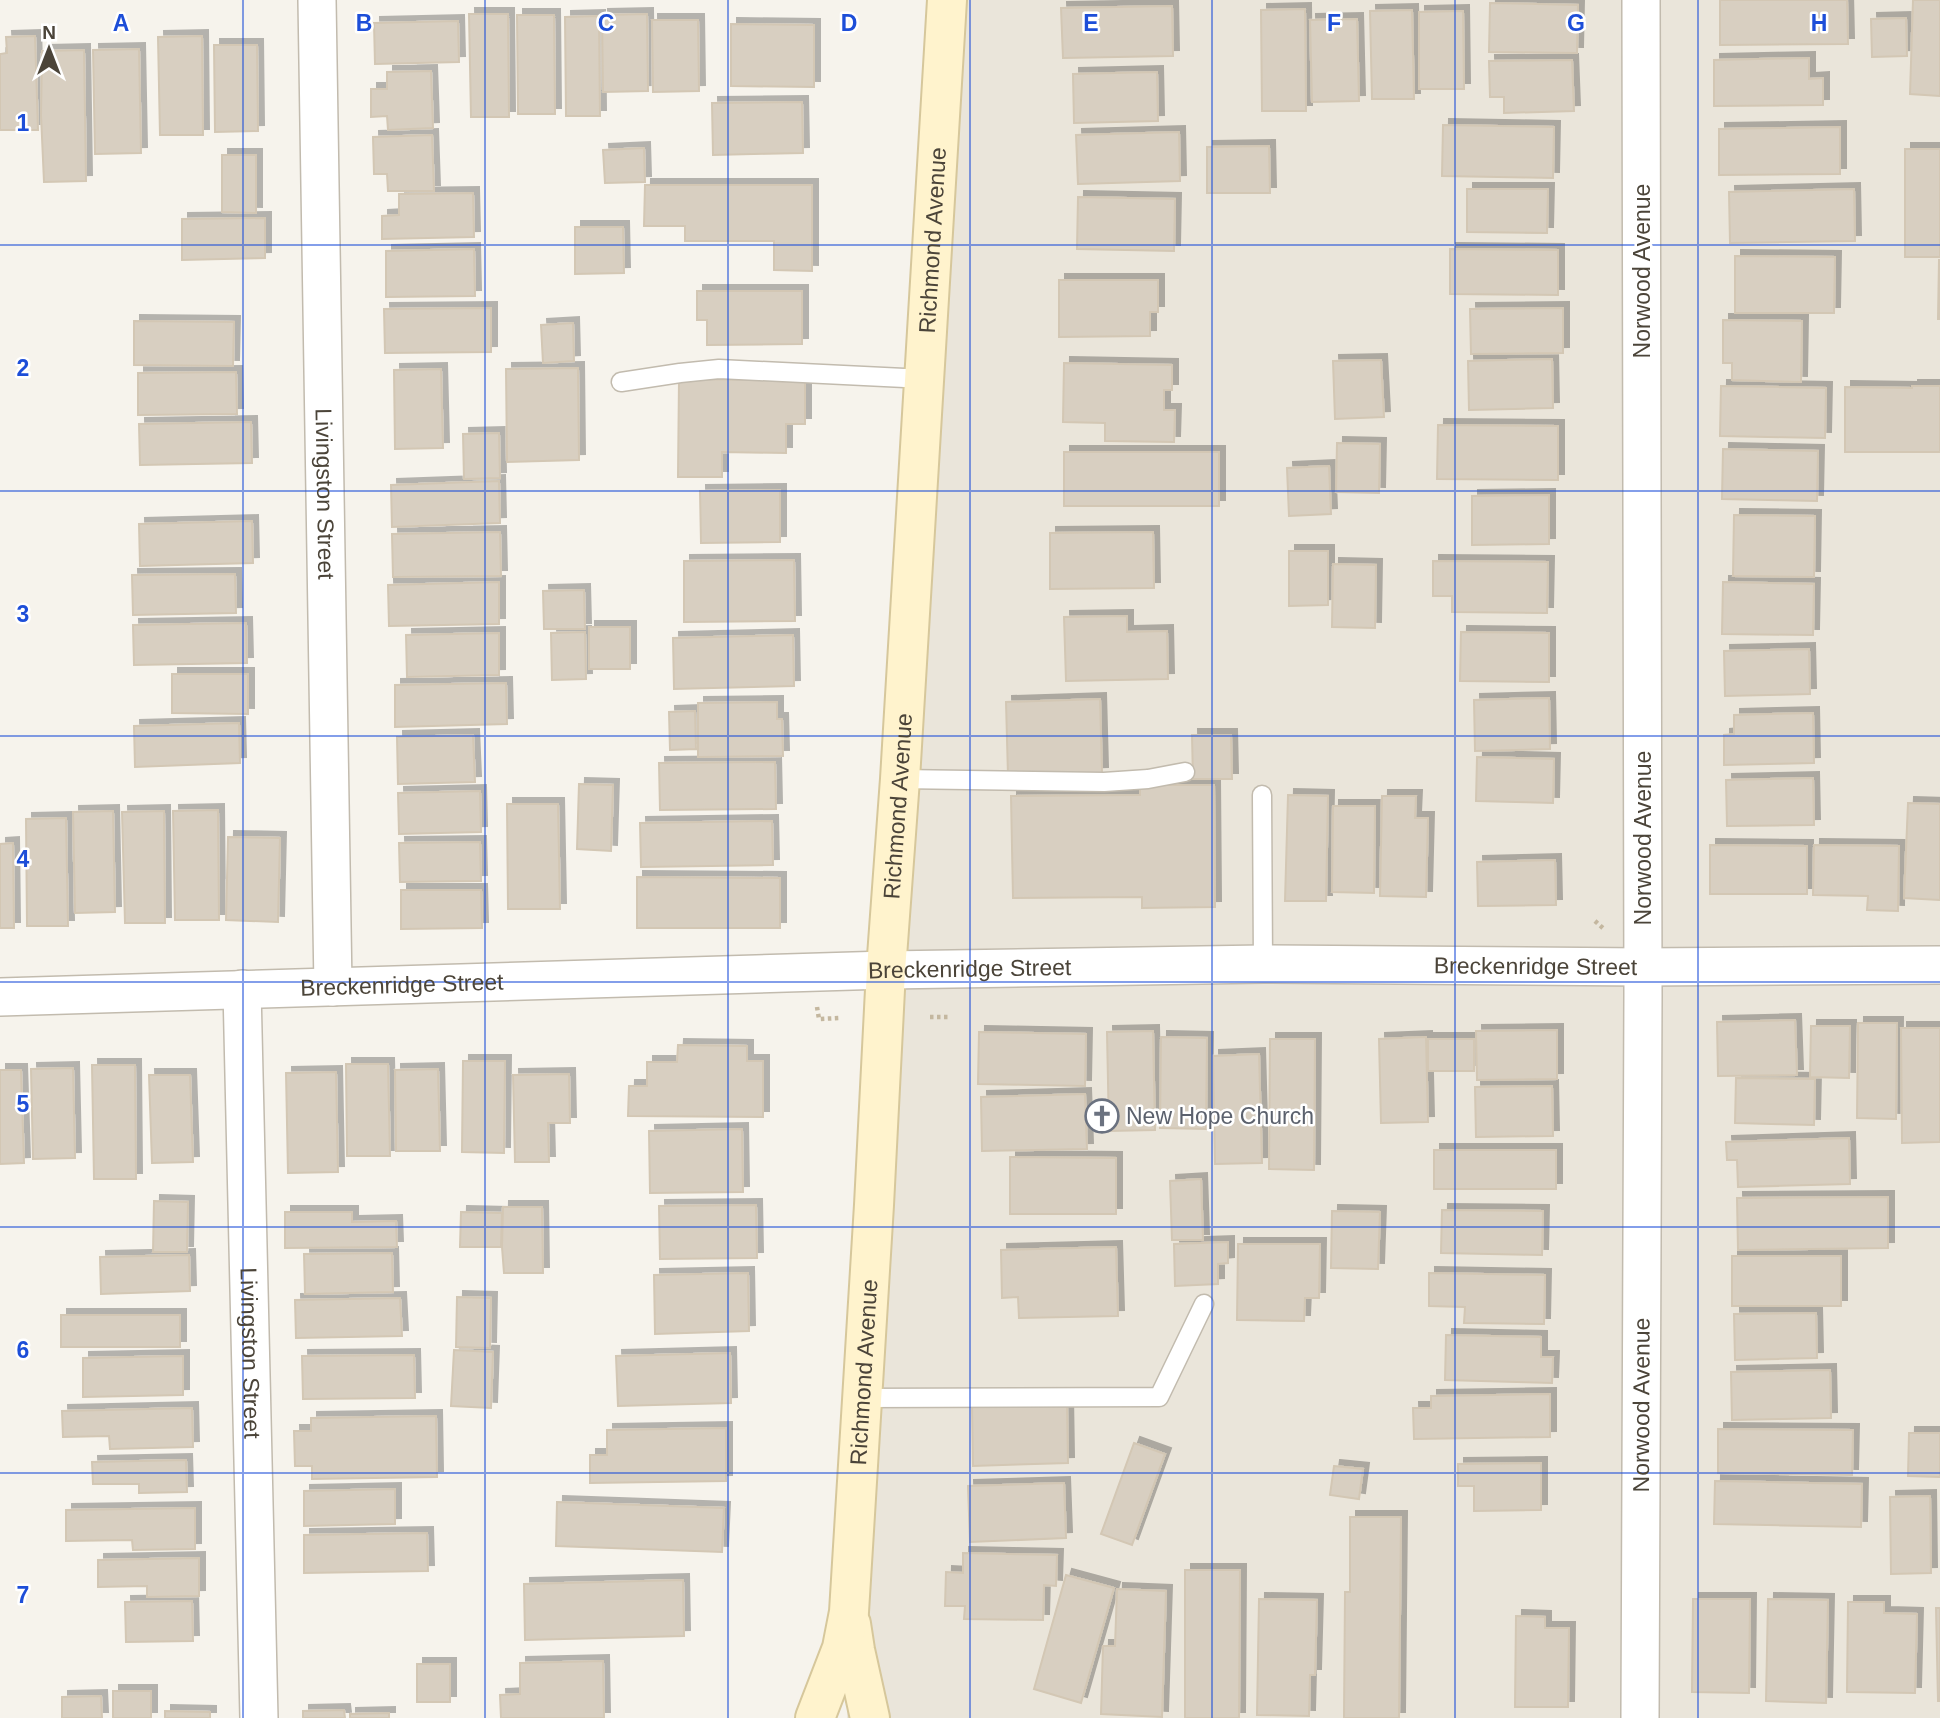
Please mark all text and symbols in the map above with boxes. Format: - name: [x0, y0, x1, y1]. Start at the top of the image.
- text: A: [113, 10, 129, 36]
- text: B: [356, 10, 372, 36]
- text: C: [598, 10, 614, 36]
- text: D: [841, 10, 857, 36]
- text: E: [1083, 10, 1099, 36]
- text: F: [1327, 10, 1341, 36]
- text: G: [1567, 10, 1585, 36]
- text: H: [1811, 10, 1827, 36]
- north arrow: [14, 14, 84, 84]
- text: N: [42, 22, 56, 43]
- text: 1: [17, 110, 30, 136]
- street label: Richmond Avenue: [914, 146, 951, 334]
- street label: Norwood Avenue: [1629, 184, 1655, 358]
- text: 2: [17, 355, 29, 381]
- street label: Livingston Street: [311, 408, 339, 580]
- text: 3: [17, 601, 29, 627]
- street label: Richmond Avenue: [878, 712, 917, 900]
- street label: Norwood Avenue: [1630, 751, 1656, 925]
- text: 4: [17, 846, 30, 872]
- street label: Breckenridge Street: [1434, 952, 1638, 980]
- street label: Breckenridge Street: [868, 954, 1072, 984]
- street label: Breckenridge Street: [300, 969, 504, 1001]
- text: 5: [17, 1091, 30, 1117]
- church icon: New Hope Church: [1083, 1097, 1121, 1135]
- place label: New Hope Church: [1126, 1103, 1314, 1129]
- street label: Livingston Street: [235, 1267, 265, 1439]
- street label: Richmond Avenue: [845, 1278, 882, 1466]
- street label: Norwood Avenue: [1628, 1318, 1655, 1492]
- text: 6: [17, 1337, 29, 1363]
- text: 7: [17, 1582, 29, 1608]

